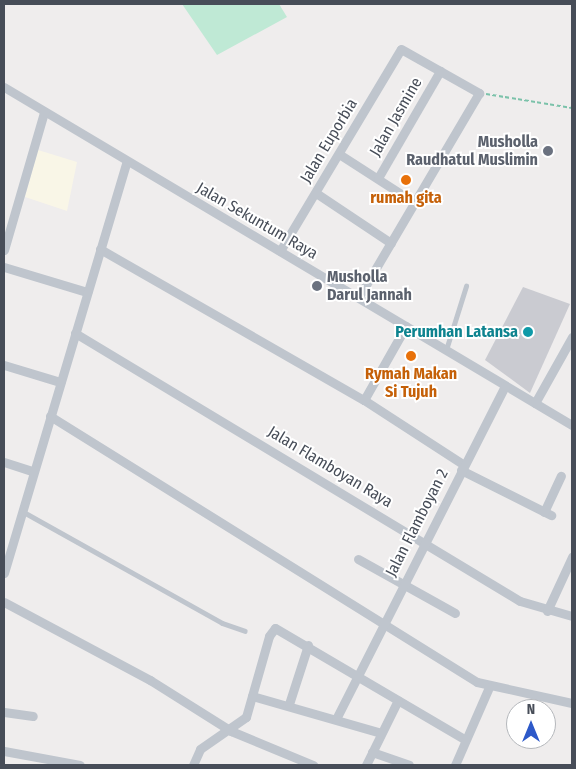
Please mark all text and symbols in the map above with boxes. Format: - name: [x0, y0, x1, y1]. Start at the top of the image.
- street label: Jalan Jasmine: [366, 74, 426, 160]
- street label: Jalan Euporbia: [296, 95, 362, 187]
- place label: Musholla Raudhatul Muslimin: [406, 132, 538, 170]
- marker: Musholla Raudhatul Muslimin: [542, 145, 554, 157]
- marker: rumah gita: [400, 174, 412, 186]
- street label: Jalan Sekuntum Raya: [193, 178, 321, 264]
- place label: rumah gita: [370, 188, 442, 208]
- place label: Musholla Darul Jannah: [327, 267, 412, 305]
- marker: Musholla Darul Jannah: [311, 280, 323, 292]
- place label: Perumhan Latansa: [395, 322, 518, 342]
- marker: Perumhan Latansa: [522, 326, 534, 338]
- marker: Rymah Makan Si Tujuh: [405, 350, 417, 362]
- place label: Rymah Makan Si Tujuh: [365, 364, 457, 402]
- street label: Jalan Flamboyan Raya: [264, 422, 396, 512]
- street label: Jalan Flamboyan 2: [382, 466, 452, 580]
- north arrow: [506, 699, 556, 749]
- text: N: [527, 701, 535, 718]

